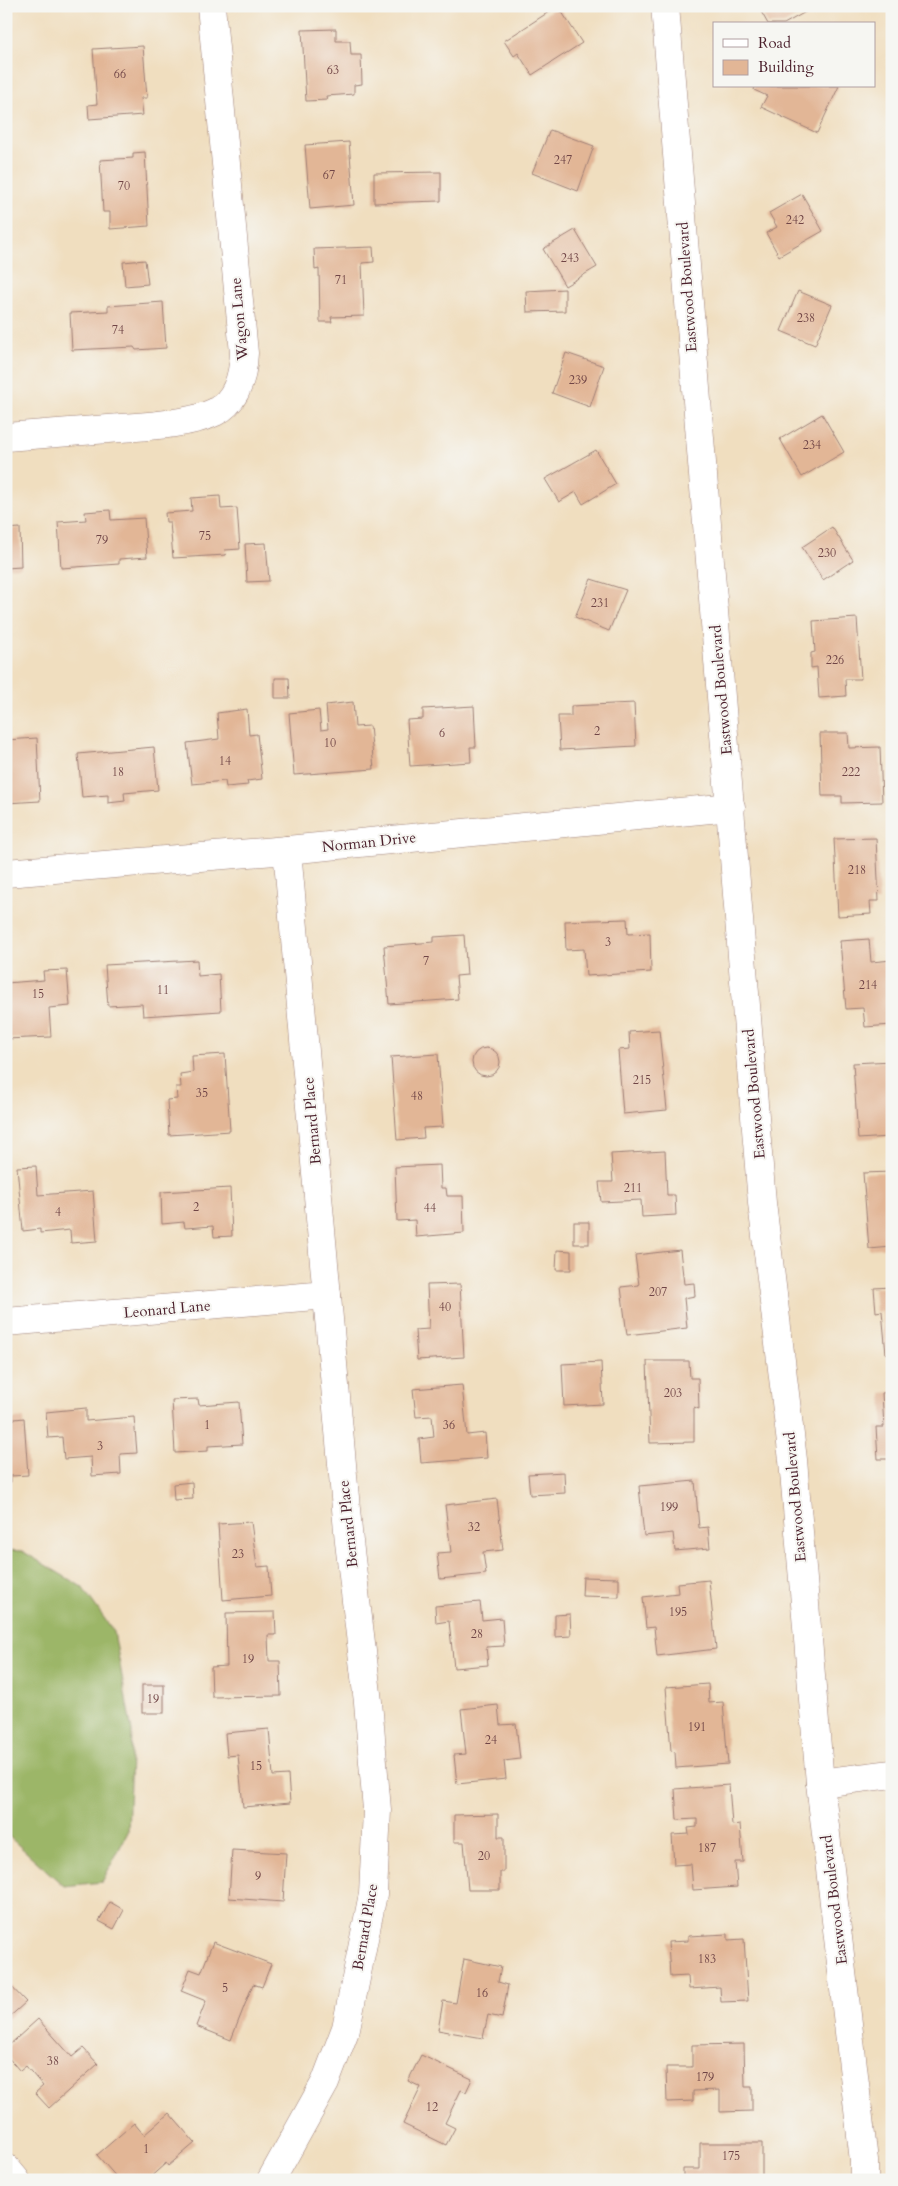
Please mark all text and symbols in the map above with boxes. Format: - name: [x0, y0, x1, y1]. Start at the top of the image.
- legend: [713, 22, 876, 88]
- text: Road: [758, 33, 791, 53]
- text: Building: [758, 57, 814, 77]
- house number: 63: [327, 62, 339, 78]
- house number: 66: [114, 66, 126, 82]
- house number: 247: [554, 152, 572, 168]
- house number: 67: [323, 167, 335, 183]
- house number: 70: [118, 178, 130, 194]
- house number: 242: [786, 212, 804, 228]
- street label: Eastwood Boulevard: [672, 221, 702, 353]
- house number: 243: [561, 250, 579, 266]
- house number: 71: [335, 272, 347, 288]
- street label: Wagon Lane: [225, 277, 253, 362]
- house number: 238: [797, 310, 815, 326]
- house number: 74: [112, 322, 124, 338]
- house number: 239: [569, 372, 587, 388]
- house number: 234: [803, 437, 821, 453]
- house number: 75: [199, 528, 211, 544]
- house number: 79: [96, 532, 108, 548]
- house number: 230: [818, 545, 836, 561]
- house number: 231: [591, 595, 609, 611]
- street label: Eastwood Boulevard: [705, 624, 737, 756]
- house number: 226: [826, 652, 844, 668]
- house number: 2: [594, 723, 600, 739]
- house number: 6: [439, 725, 445, 741]
- house number: 10: [324, 735, 336, 751]
- house number: 14: [219, 753, 231, 769]
- house number: 18: [112, 764, 124, 780]
- house number: 222: [842, 764, 860, 780]
- street label: Norman Drive: [321, 827, 417, 857]
- house number: 218: [848, 862, 866, 878]
- house number: 3: [605, 934, 611, 950]
- house number: 7: [423, 953, 429, 969]
- house number: 214: [859, 977, 877, 993]
- house number: 11: [157, 982, 169, 998]
- house number: 15: [32, 986, 44, 1002]
- street label: Eastwood Boulevard: [738, 1028, 770, 1160]
- house number: 215: [633, 1072, 651, 1088]
- street label: Bernard Place: [298, 1076, 326, 1166]
- house number: 35: [196, 1085, 208, 1101]
- house number: 48: [411, 1088, 423, 1104]
- house number: 211: [624, 1180, 642, 1196]
- house number: 2: [193, 1199, 199, 1215]
- house number: 44: [424, 1200, 436, 1216]
- house number: 4: [55, 1204, 61, 1220]
- house number: 207: [649, 1284, 667, 1300]
- street label: Leonard Lane: [123, 1295, 212, 1323]
- house number: 40: [439, 1299, 451, 1315]
- house number: 203: [664, 1385, 682, 1401]
- house number: 1: [204, 1417, 210, 1433]
- house number: 36: [443, 1417, 455, 1433]
- street label: Eastwood Boulevard: [779, 1431, 811, 1563]
- house number: 3: [97, 1438, 103, 1454]
- street label: Bernard Place: [333, 1479, 363, 1569]
- house number: 199: [660, 1499, 678, 1515]
- house number: 32: [468, 1519, 480, 1535]
- house number: 23: [232, 1546, 244, 1562]
- house number: 195: [669, 1604, 687, 1620]
- house number: 28: [471, 1626, 483, 1642]
- house number: 19: [242, 1651, 254, 1667]
- house number: 19: [147, 1691, 159, 1707]
- house number: 191: [688, 1719, 706, 1735]
- house number: 24: [485, 1732, 497, 1748]
- house number: 15: [250, 1758, 262, 1774]
- street label: Eastwood Boulevard: [816, 1834, 852, 1966]
- house number: 187: [698, 1840, 716, 1856]
- house number: 20: [478, 1848, 490, 1864]
- house number: 9: [255, 1868, 261, 1884]
- street label: Bernard Place: [348, 1882, 383, 1972]
- house number: 183: [698, 1951, 716, 1967]
- house number: 5: [222, 1980, 228, 1996]
- house number: 16: [476, 1985, 488, 2001]
- house number: 38: [47, 2053, 59, 2069]
- house number: 179: [696, 2069, 714, 2085]
- house number: 12: [426, 2099, 438, 2115]
- house number: 1: [143, 2141, 149, 2157]
- house number: 175: [722, 2148, 740, 2164]

